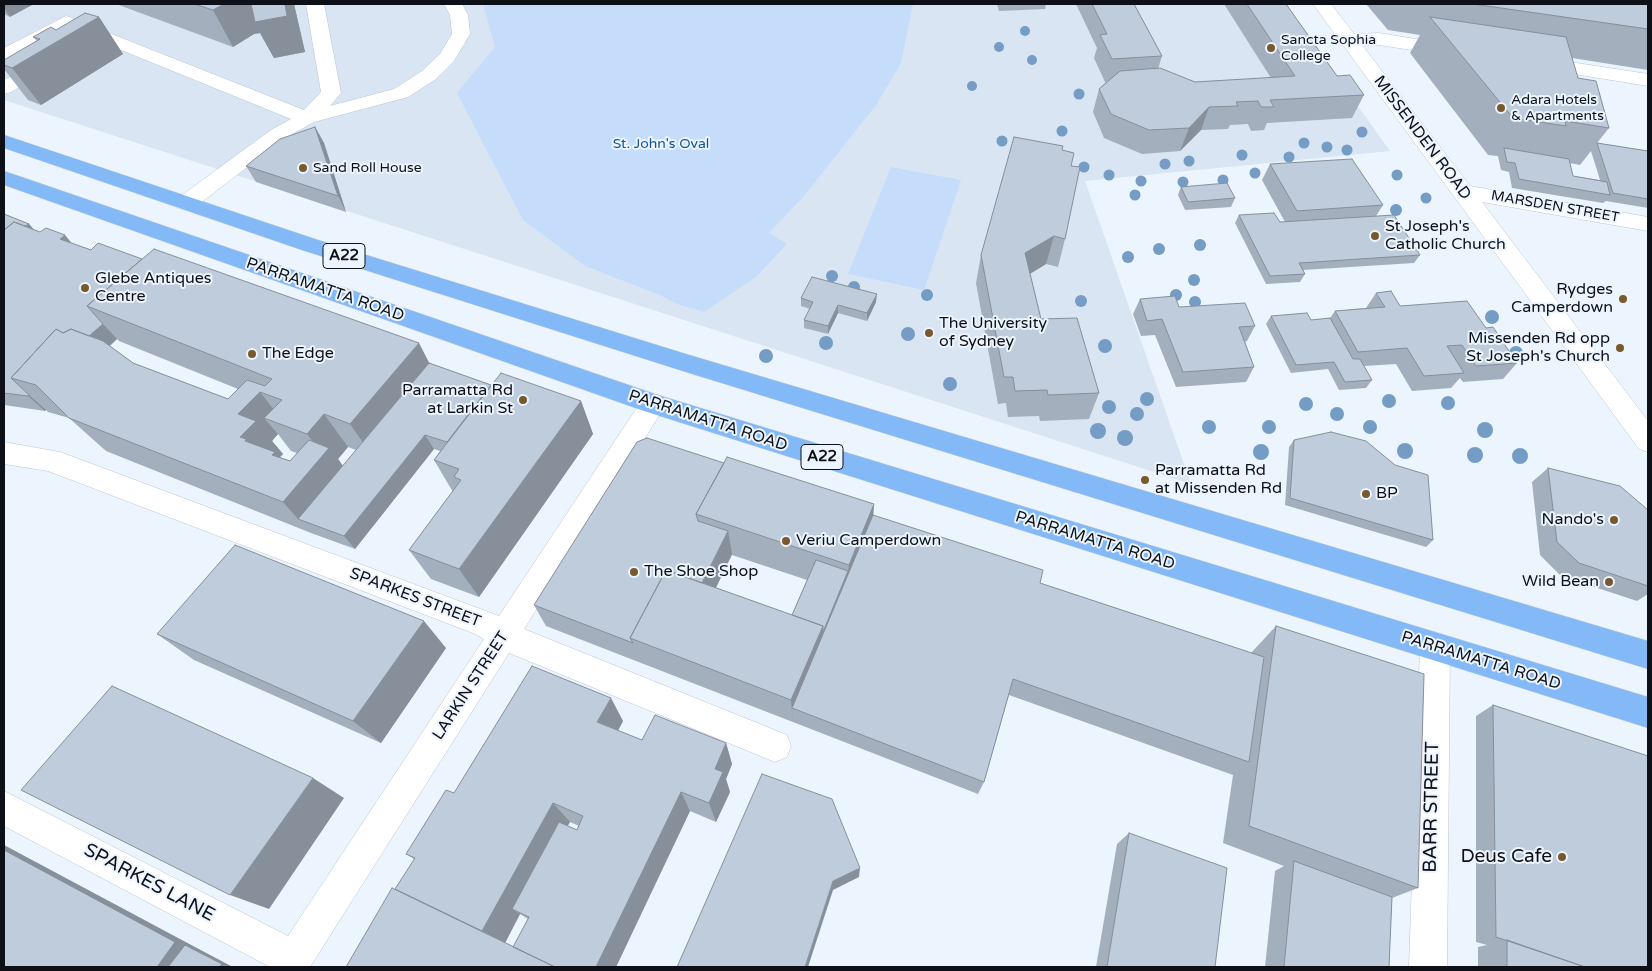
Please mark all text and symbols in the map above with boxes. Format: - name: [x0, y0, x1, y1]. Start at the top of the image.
- place label: Sancta Sophia College: [1281, 32, 1376, 64]
- marker: Sancta Sophia College: [1265, 42, 1277, 54]
- street label: MISSENDEN ROAD: [1369, 72, 1475, 204]
- place label: Adara Hotels & Apartments: [1511, 92, 1604, 124]
- marker: Adara Hotels & Apartments: [1495, 102, 1507, 114]
- park label: St. John's Oval: [613, 136, 709, 152]
- place label: Sand Roll House: [313, 160, 422, 176]
- marker: Sand Roll House: [297, 162, 309, 174]
- street label: MARSDEN STREET: [1490, 187, 1620, 227]
- place label: St Joseph's Catholic Church: [1385, 217, 1506, 255]
- marker: St Joseph's Catholic Church: [1369, 230, 1381, 242]
- road number: A22: [323, 244, 365, 268]
- street label: PARRAMATTA ROAD: [243, 254, 407, 326]
- place label: Glebe Antiques Centre: [95, 269, 212, 307]
- place label: Rydges Camperdown: [1511, 280, 1613, 318]
- marker: Glebe Antiques Centre: [79, 282, 91, 294]
- marker: Rydges Camperdown: [1617, 293, 1629, 305]
- place label: The University of Sydney: [939, 314, 1047, 352]
- marker: The University of Sydney: [923, 327, 935, 339]
- place label: Missenden Rd opp St Joseph's Church: [1466, 329, 1610, 367]
- marker: Missenden Rd opp St Joseph's Church: [1614, 342, 1626, 354]
- place label: The Edge: [262, 344, 334, 364]
- marker: The Edge: [246, 348, 258, 360]
- place label: Parramatta Rd at Larkin St: [402, 381, 513, 419]
- street label: PARRAMATTA ROAD: [626, 386, 790, 456]
- marker: Parramatta Rd at Larkin St: [517, 394, 529, 406]
- road number: A22: [801, 444, 843, 470]
- place label: Parramatta Rd at Missenden Rd: [1155, 461, 1282, 499]
- marker: Parramatta Rd at Missenden Rd: [1139, 474, 1151, 486]
- place label: BP: [1376, 484, 1398, 504]
- marker: BP: [1360, 488, 1372, 500]
- street label: PARRAMATTA ROAD: [1013, 508, 1177, 574]
- place label: Nando's: [1542, 510, 1604, 530]
- marker: Nando's: [1608, 514, 1620, 526]
- place label: Veriu Camperdown: [796, 531, 941, 551]
- marker: Veriu Camperdown: [780, 535, 792, 547]
- place label: The Shoe Shop: [644, 562, 758, 582]
- street label: SPARKES STREET: [347, 564, 483, 632]
- marker: The Shoe Shop: [628, 566, 640, 578]
- place label: Wild Bean: [1522, 572, 1599, 592]
- marker: Wild Bean: [1603, 576, 1615, 588]
- street label: LARKIN STREET: [429, 628, 513, 744]
- street label: PARRAMATTA ROAD: [1399, 628, 1563, 694]
- street label: BARR STREET: [1419, 741, 1445, 873]
- street label: SPARKES LANE: [80, 839, 218, 927]
- place label: Deus Cafe: [1461, 846, 1552, 868]
- marker: Deus Cafe: [1556, 851, 1568, 863]

